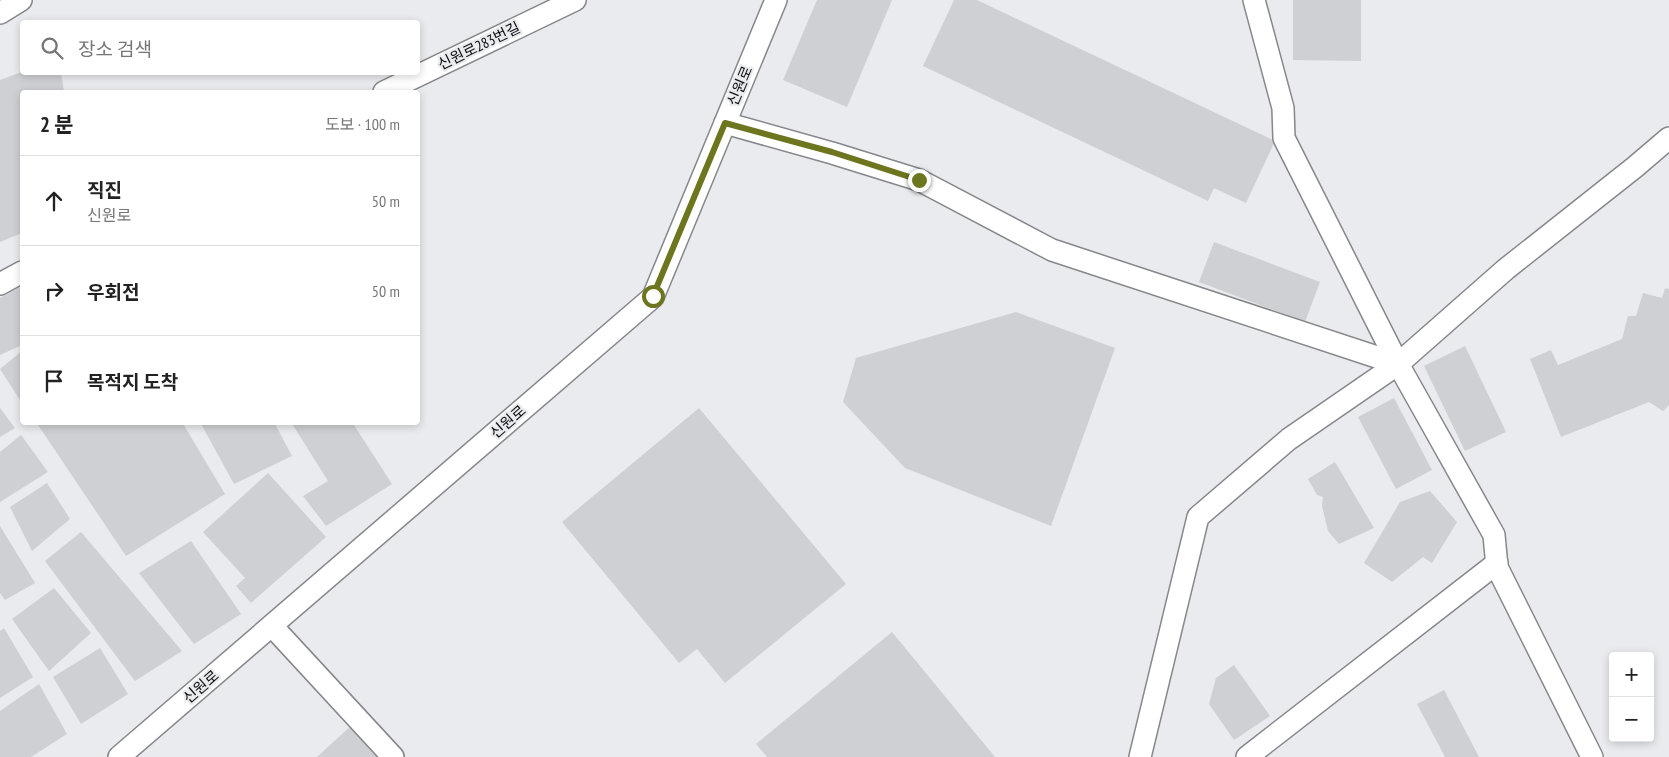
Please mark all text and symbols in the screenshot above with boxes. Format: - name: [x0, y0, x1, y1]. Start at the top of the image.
- street label: 신원로283번길: [435, 17, 523, 74]
- search box: [20, 20, 420, 75]
- icon: search: [38, 34, 66, 62]
- text: 장소 검색: [78, 37, 152, 61]
- street label: 신원로: [723, 63, 756, 109]
- text: 2 분: [40, 111, 74, 138]
- text: 도보 · 100 m: [325, 114, 400, 134]
- route end: [908, 169, 931, 192]
- text: 직진: [87, 178, 122, 202]
- icon: ahead: [40, 187, 68, 215]
- text: 50 m: [372, 191, 400, 211]
- text: 신원로: [87, 205, 131, 225]
- icon: right: [40, 277, 68, 305]
- text: 우회전: [87, 280, 139, 304]
- text: 50 m: [372, 281, 400, 301]
- route start: [642, 285, 665, 308]
- icon: arrive: [40, 367, 68, 395]
- text: 목적지 도착: [87, 370, 178, 394]
- street label: 신원로: [486, 401, 530, 442]
- map controls: [1609, 652, 1654, 742]
- button: +: [1609, 652, 1654, 697]
- street label: 신원로: [179, 666, 223, 707]
- button: −: [1609, 697, 1654, 742]

